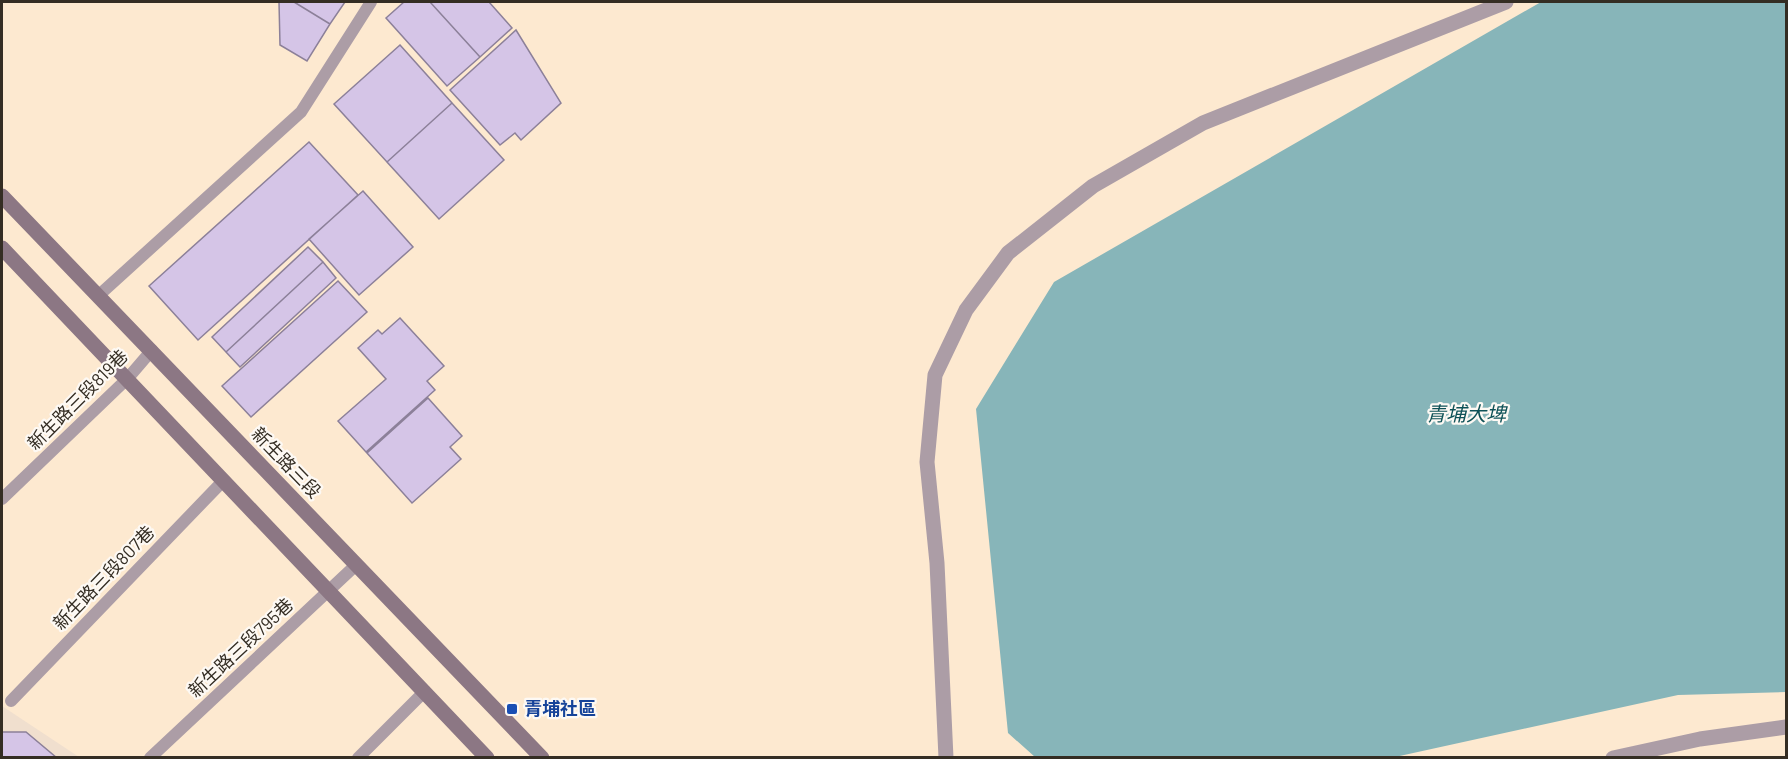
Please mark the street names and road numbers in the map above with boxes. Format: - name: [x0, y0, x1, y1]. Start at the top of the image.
- street label: 新生路三段819巷: [23, 345, 132, 454]
- street label: 新生路三段: [248, 422, 326, 502]
- street label: 新生路三段807巷: [48, 521, 158, 634]
- street label: 新生路三段795巷: [183, 593, 297, 701]

